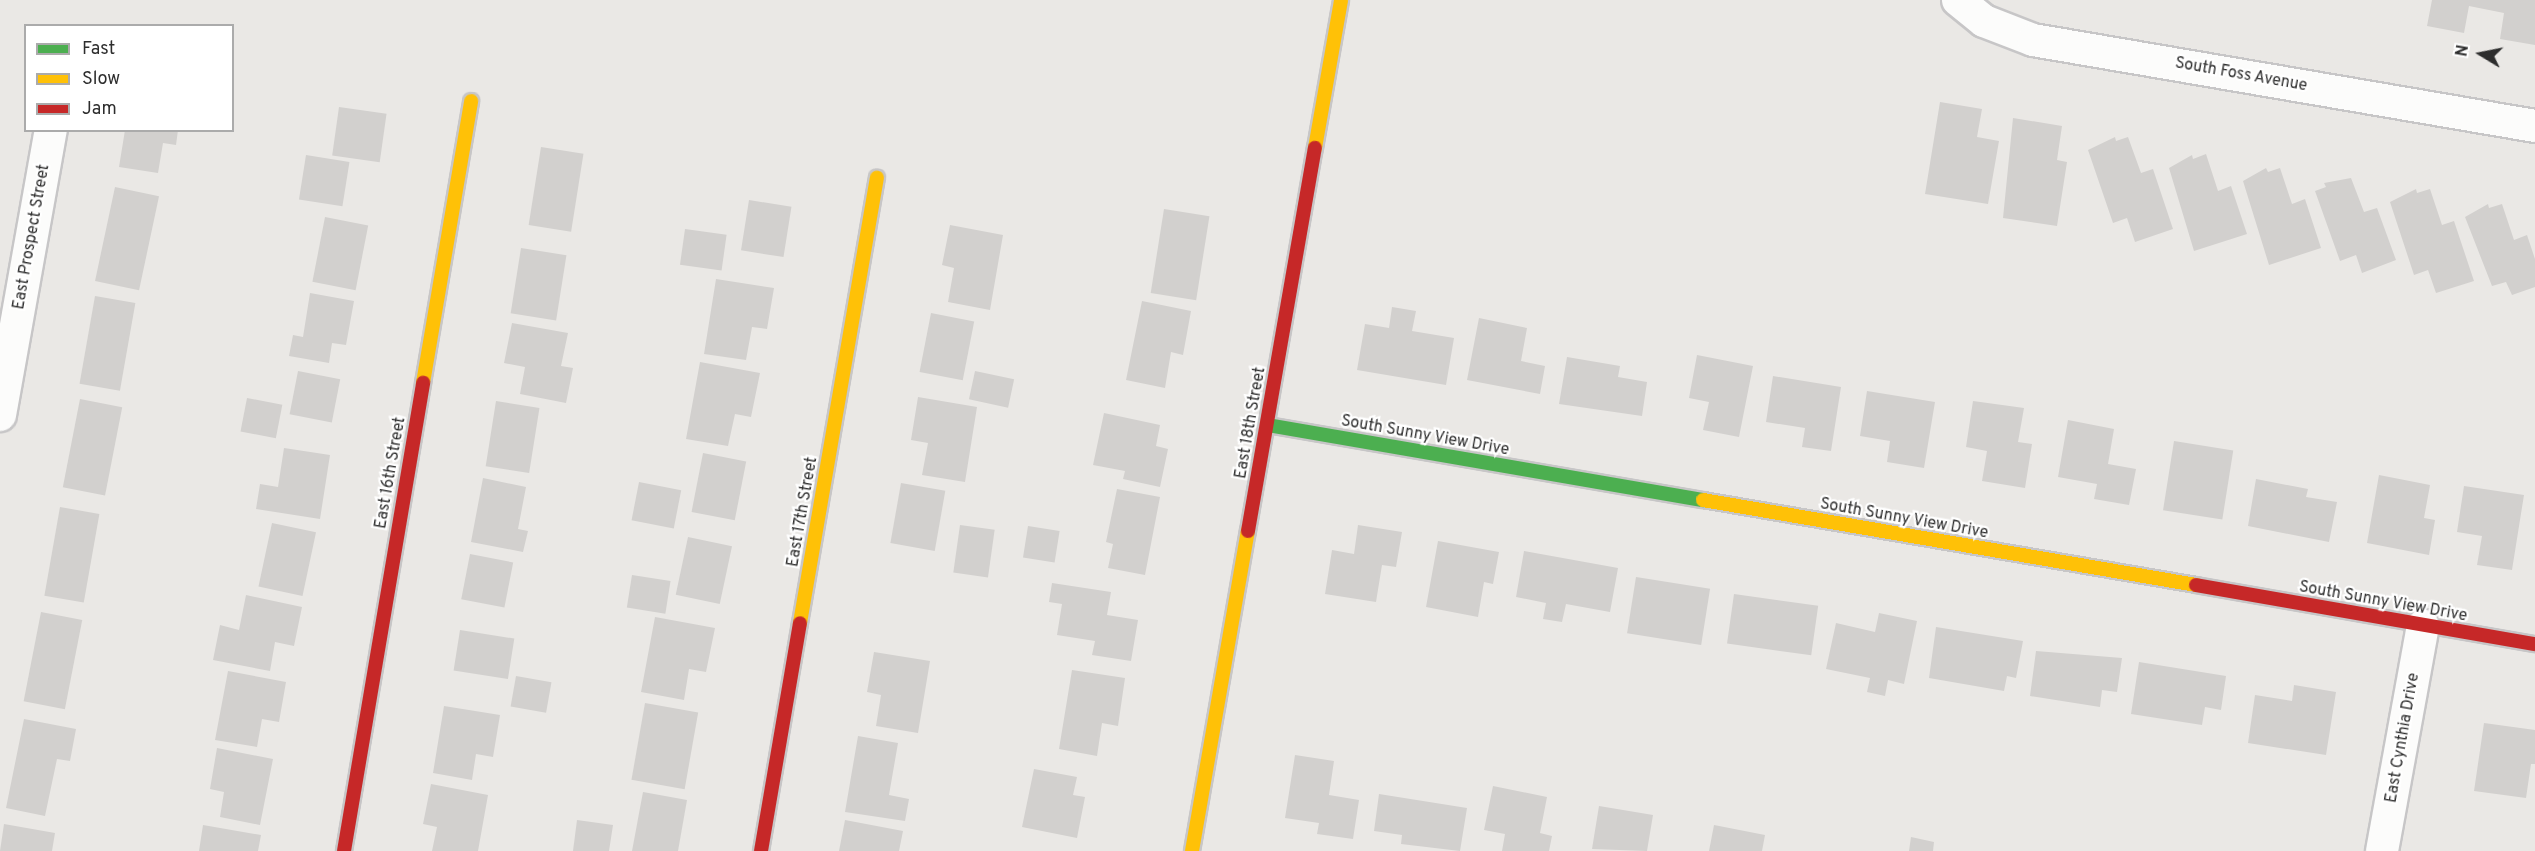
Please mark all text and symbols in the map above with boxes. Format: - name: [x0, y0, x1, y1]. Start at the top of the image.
- legend: [24, 24, 234, 132]
- north arrow: [2451, 24, 2511, 84]
- text: Fast: [82, 38, 115, 61]
- text: N: [2452, 43, 2474, 58]
- street label: South Foss Avenue: [2173, 54, 2309, 96]
- text: Slow: [82, 68, 120, 91]
- text: Jam: [82, 98, 117, 121]
- street label: East Prospect Street: [10, 163, 54, 311]
- street label: East 18th Street: [1232, 366, 1270, 480]
- street label: South Sunny View Drive: [1339, 412, 1511, 460]
- street label: East 16th Street: [372, 416, 410, 530]
- street label: East 17th Street: [784, 455, 822, 569]
- street label: South Sunny View Drive: [1818, 495, 1990, 543]
- street label: South Sunny View Drive: [2297, 578, 2469, 626]
- street label: East Cynthia Drive: [2382, 672, 2424, 804]

